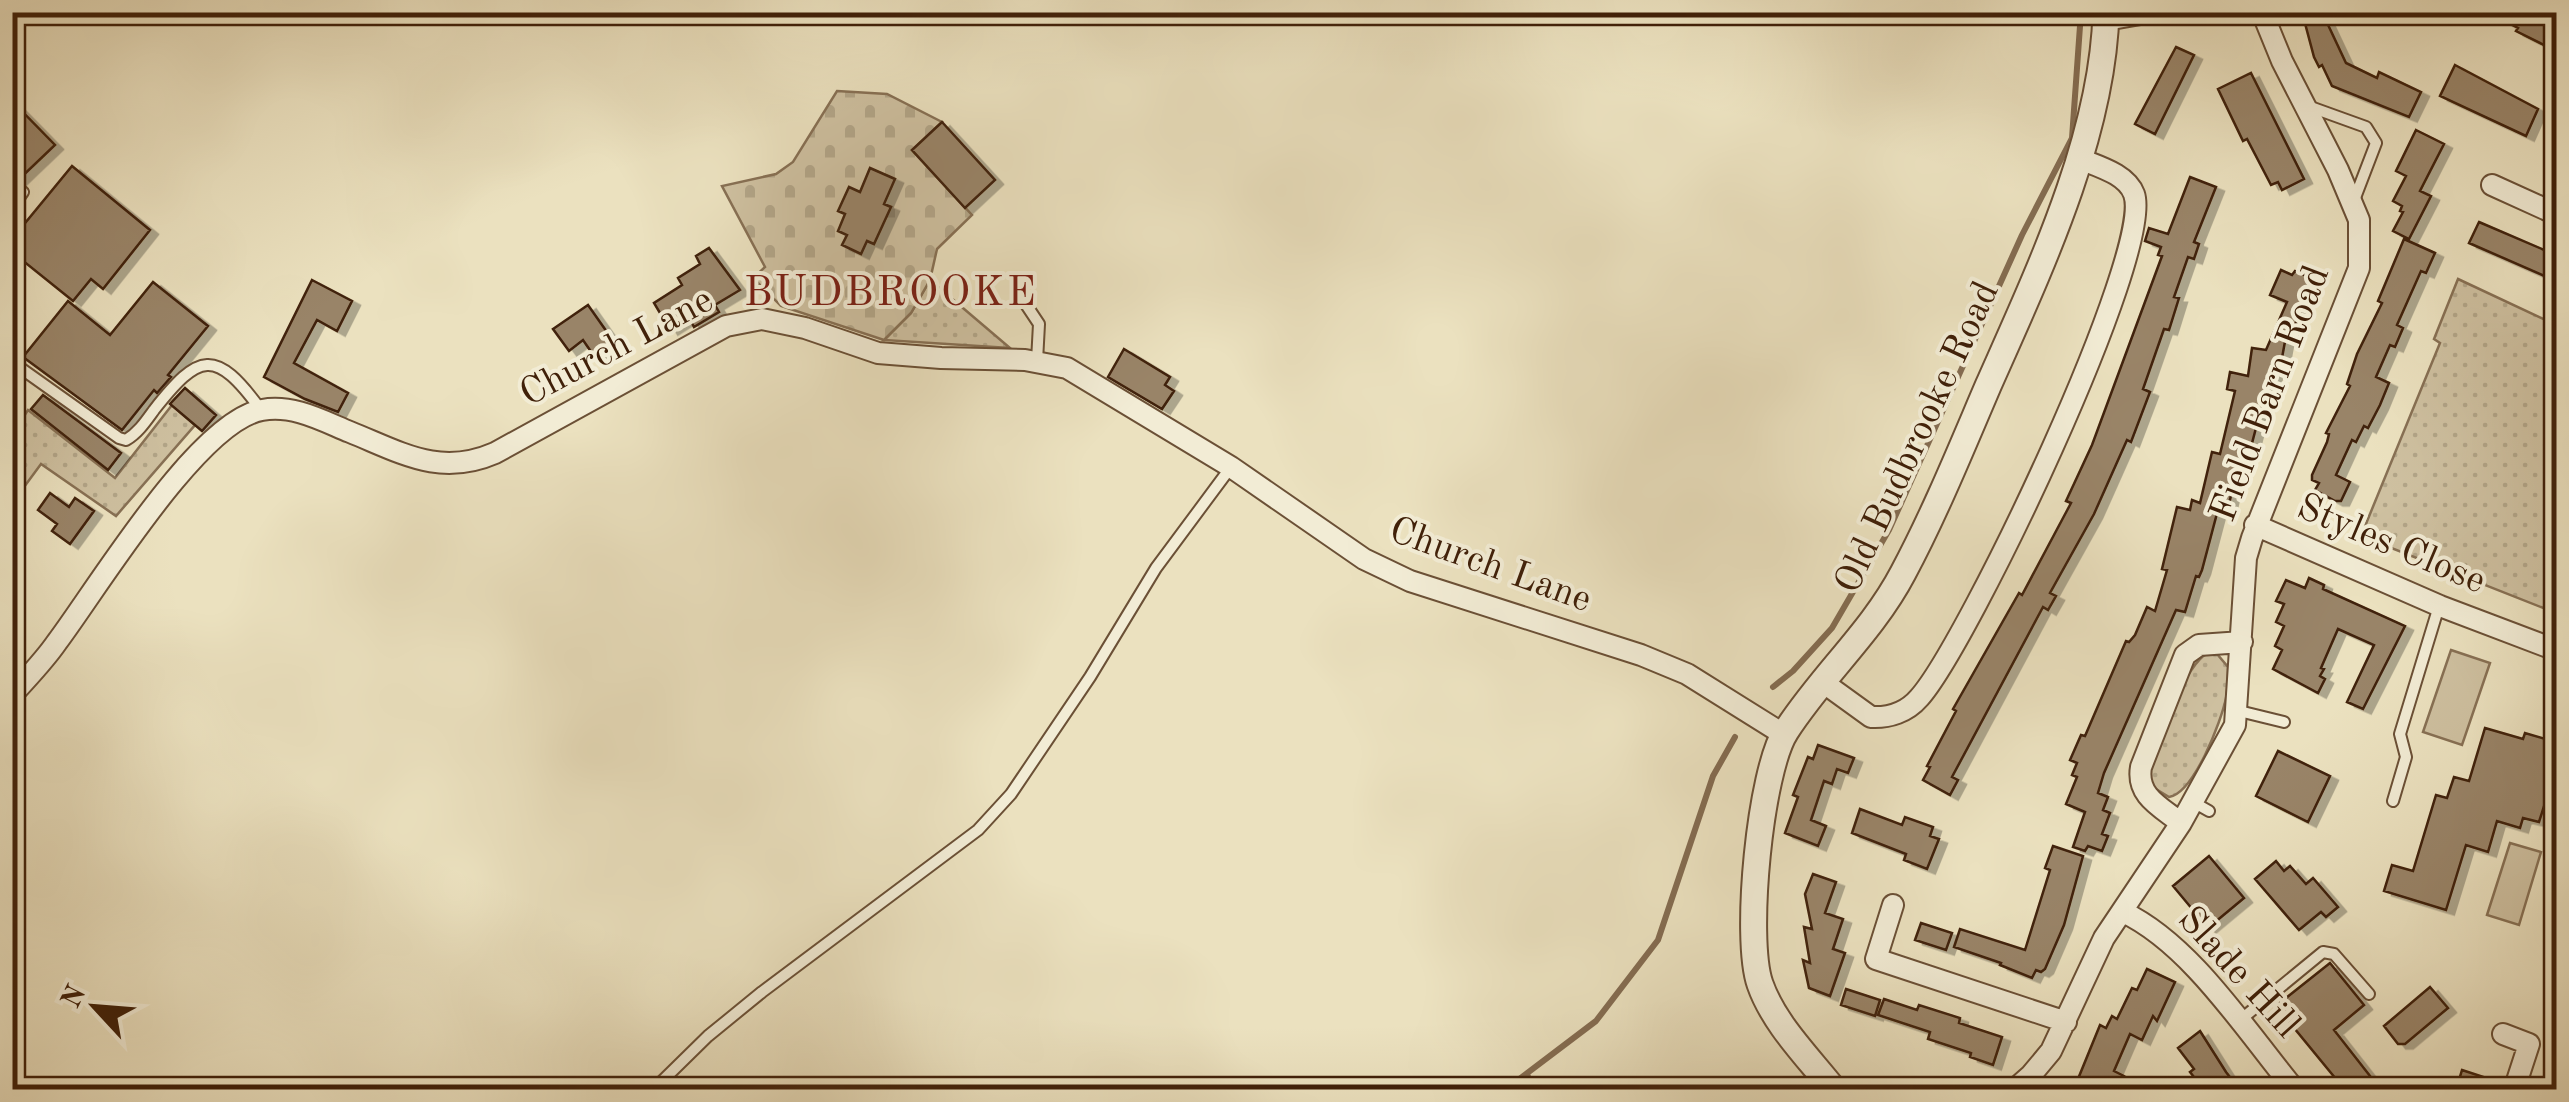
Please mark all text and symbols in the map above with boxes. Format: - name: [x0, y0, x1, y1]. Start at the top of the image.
- street label: Field Barn Road: [2205, 261, 2337, 527]
- district label: BUDBROOKE: [744, 273, 1038, 315]
- street label: Old Budbrooke Road: [1829, 276, 2007, 600]
- street label: Church Lane: [514, 281, 720, 415]
- street label: Styles Close: [2291, 488, 2491, 602]
- street label: Church Lane: [1384, 512, 1596, 620]
- street label: Slade Hill: [2170, 900, 2306, 1046]
- north arrow: [45, 957, 145, 1057]
- text: N: [58, 981, 93, 1013]

